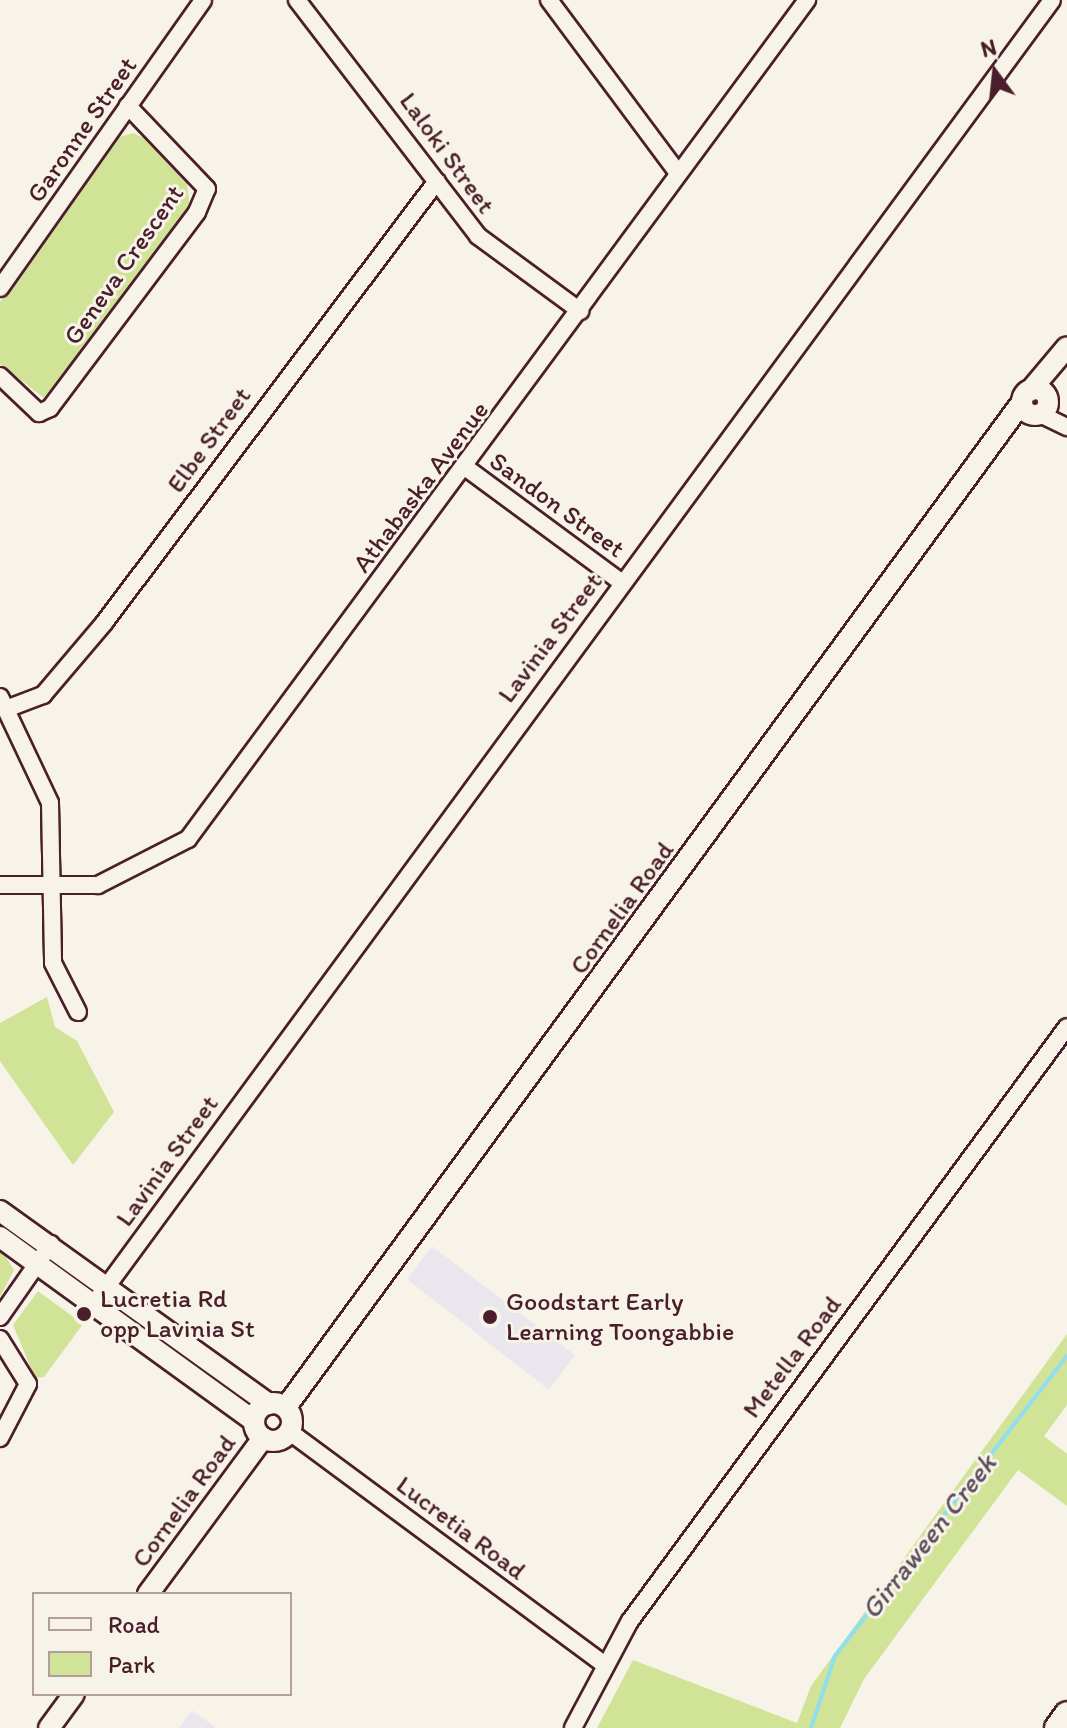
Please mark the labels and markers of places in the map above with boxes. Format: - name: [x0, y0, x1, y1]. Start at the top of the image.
- place label: Lucretia Rd opp Lavinia St: [100, 1283, 255, 1344]
- place label: Goodstart Early Learning Toongabbie: [506, 1286, 735, 1348]
- marker: Lucretia Rd opp Lavinia St: [75, 1305, 93, 1323]
- marker: Goodstart Early Learning Toongabbie: [481, 1308, 499, 1326]

